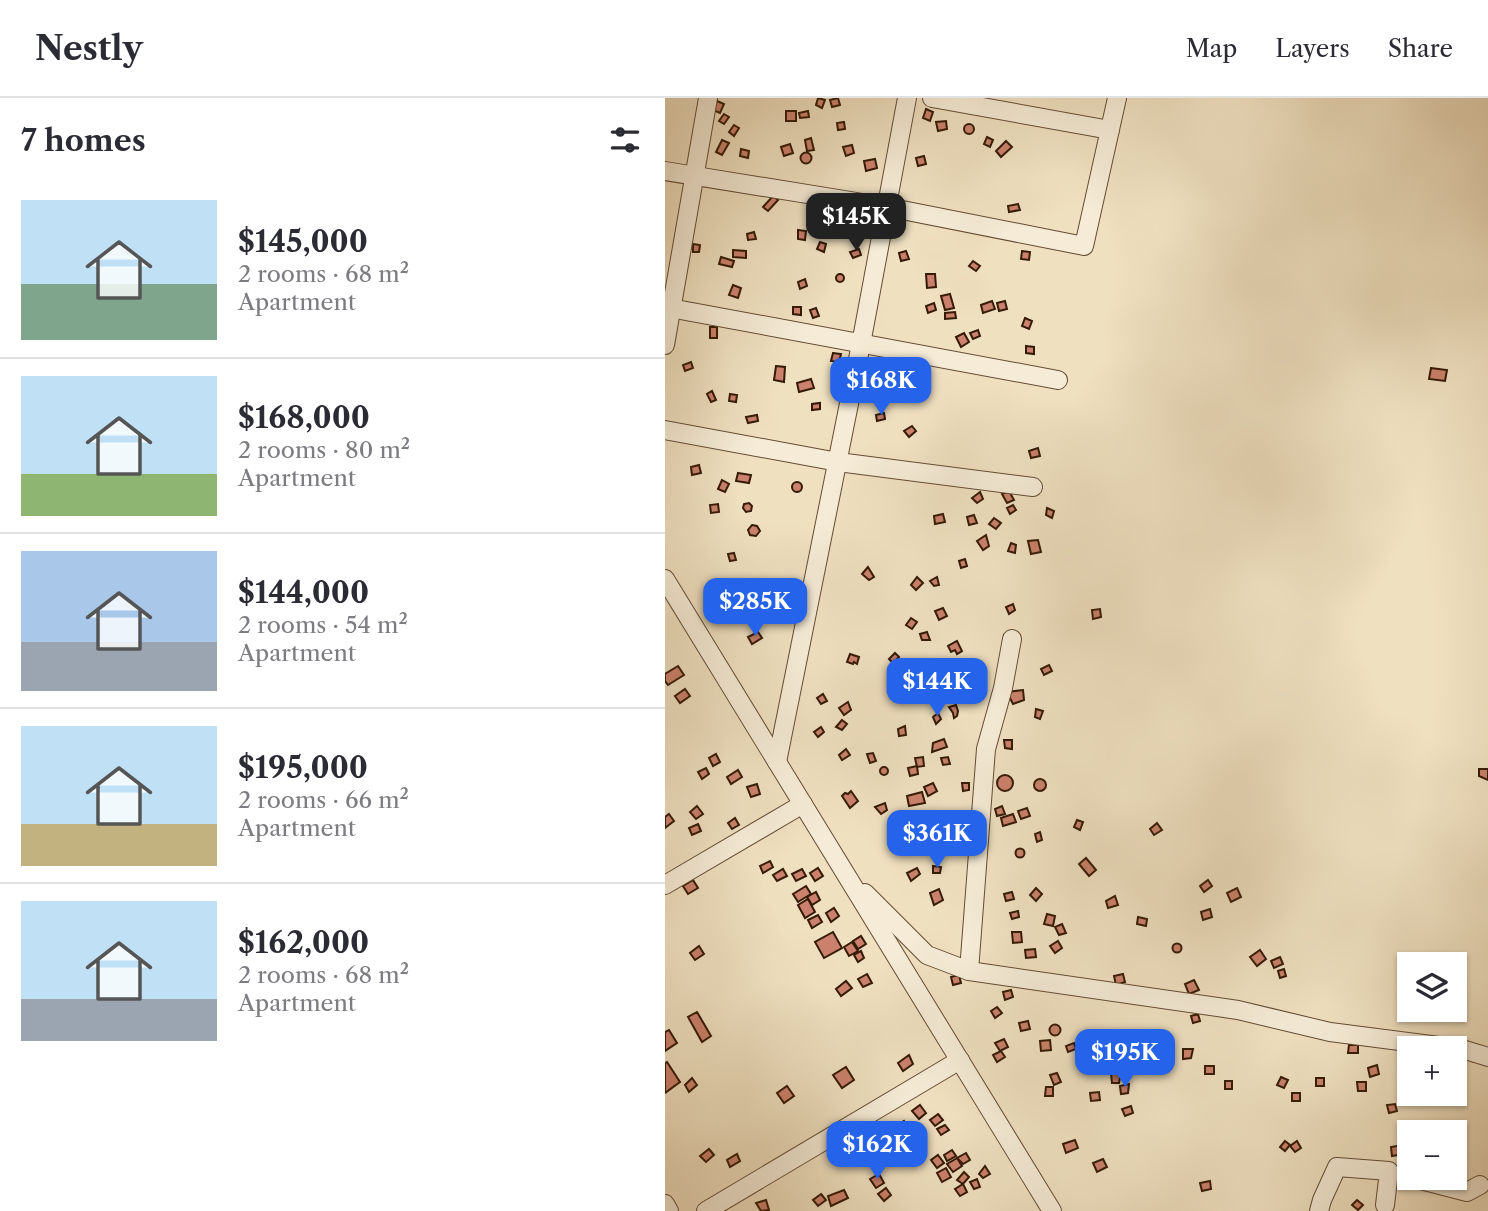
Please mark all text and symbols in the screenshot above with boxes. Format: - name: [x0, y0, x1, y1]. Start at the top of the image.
- text: Nestly: [35, 28, 143, 69]
- text: Map: [1186, 34, 1237, 63]
- text: Layers: [1275, 34, 1350, 63]
- text: Share: [1388, 34, 1453, 63]
- icon: filters: [606, 121, 644, 159]
- text: 7 homes: [21, 122, 146, 159]
- pin: $145K: [807, 194, 905, 253]
- text: $145K: [822, 202, 890, 230]
- text: $145,000: [238, 223, 368, 260]
- icon: home: [77, 228, 161, 312]
- text: 2 rooms · 68 m²: [238, 260, 409, 288]
- text: Apartment: [238, 288, 356, 316]
- pin: $168K: [832, 358, 930, 417]
- text: $168K: [846, 366, 916, 394]
- text: $168,000: [238, 399, 370, 436]
- icon: home: [77, 404, 161, 488]
- text: 2 rooms · 80 m²: [238, 436, 410, 464]
- text: Apartment: [238, 464, 356, 492]
- text: $144,000: [238, 574, 369, 611]
- pin: $285K: [706, 578, 804, 638]
- icon: home: [77, 579, 161, 663]
- text: $285K: [719, 587, 791, 615]
- text: 2 rooms · 54 m²: [238, 611, 408, 639]
- text: Apartment: [238, 639, 356, 667]
- pin: $144K: [888, 658, 986, 718]
- text: $144K: [903, 667, 971, 695]
- text: $195,000: [238, 749, 368, 786]
- icon: home: [77, 754, 161, 838]
- text: 2 rooms · 66 m²: [238, 786, 409, 814]
- pin: $361K: [888, 810, 986, 870]
- text: Apartment: [238, 814, 356, 842]
- text: $361K: [903, 819, 971, 847]
- text: $162,000: [238, 924, 369, 961]
- icon: home: [77, 929, 161, 1013]
- map controls: [1397, 952, 1467, 1190]
- button: layers: [1397, 952, 1467, 1022]
- text: 2 rooms · 68 m²: [238, 961, 409, 989]
- text: Apartment: [238, 989, 356, 1017]
- pin: $195K: [1076, 1030, 1174, 1089]
- button: +: [1397, 1036, 1467, 1106]
- text: $195K: [1091, 1038, 1159, 1066]
- button: −: [1397, 1120, 1467, 1190]
- pin: $162K: [828, 1122, 926, 1181]
- text: $162K: [843, 1130, 911, 1158]

